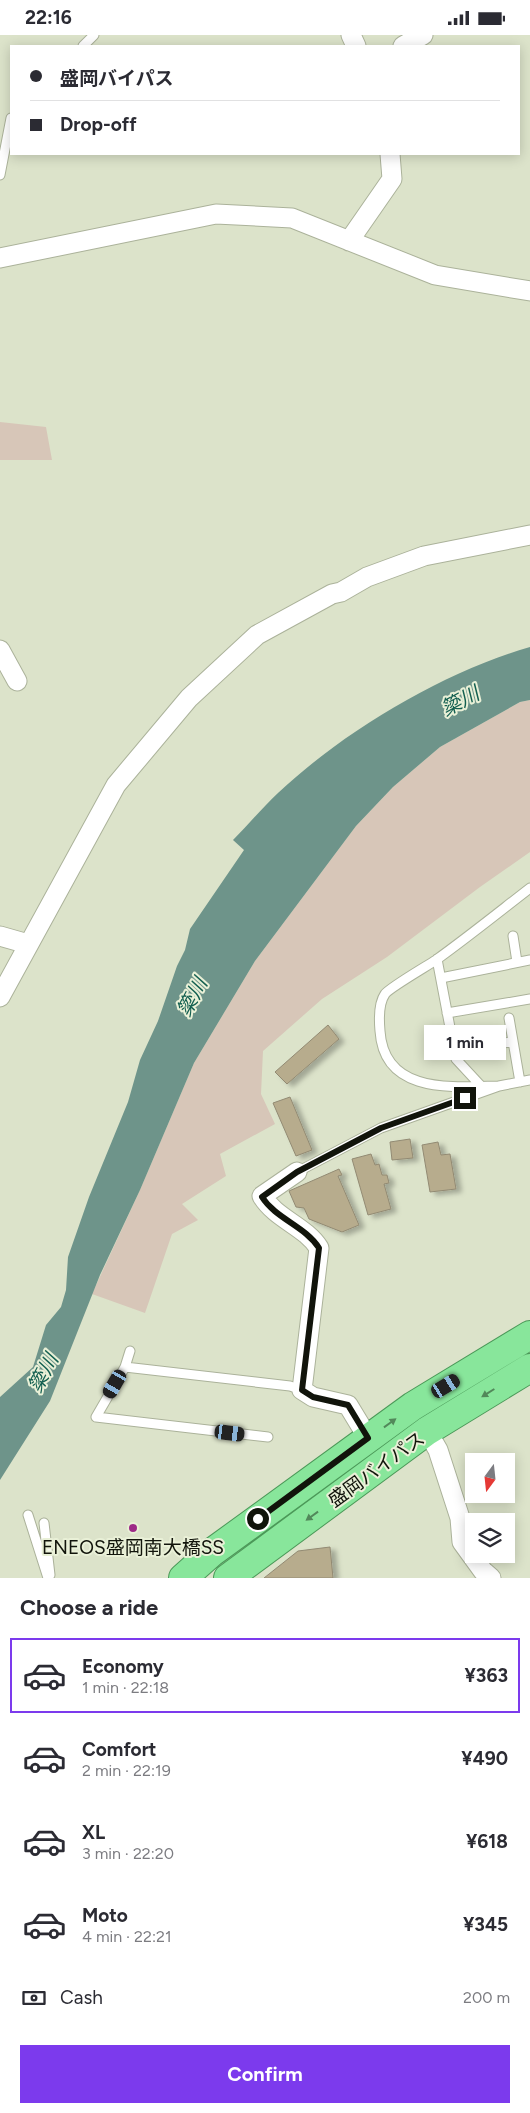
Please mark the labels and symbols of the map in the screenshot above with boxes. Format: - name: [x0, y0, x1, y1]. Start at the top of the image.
- water label: 簗川: [437, 680, 485, 721]
- water label: 簗川: [172, 972, 213, 1020]
- callout: 1 min: [424, 1025, 506, 1061]
- route end: [454, 1087, 476, 1109]
- water label: 簗川: [23, 1348, 64, 1396]
- car: [101, 1367, 128, 1401]
- car: [429, 1372, 462, 1400]
- one-way arrow: [482, 1389, 495, 1398]
- one-way arrow: [383, 1417, 396, 1428]
- car: [214, 1424, 245, 1442]
- street label: 盛岡バイパス: [324, 1427, 429, 1512]
- north arrow: [465, 1453, 515, 1503]
- route start: [247, 1508, 269, 1530]
- one-way arrow: [305, 1511, 319, 1521]
- marker: ENEOS盛岡南大橋SS: [127, 1522, 139, 1534]
- place label: ENEOS盛岡南大橋SS: [42, 1536, 224, 1559]

